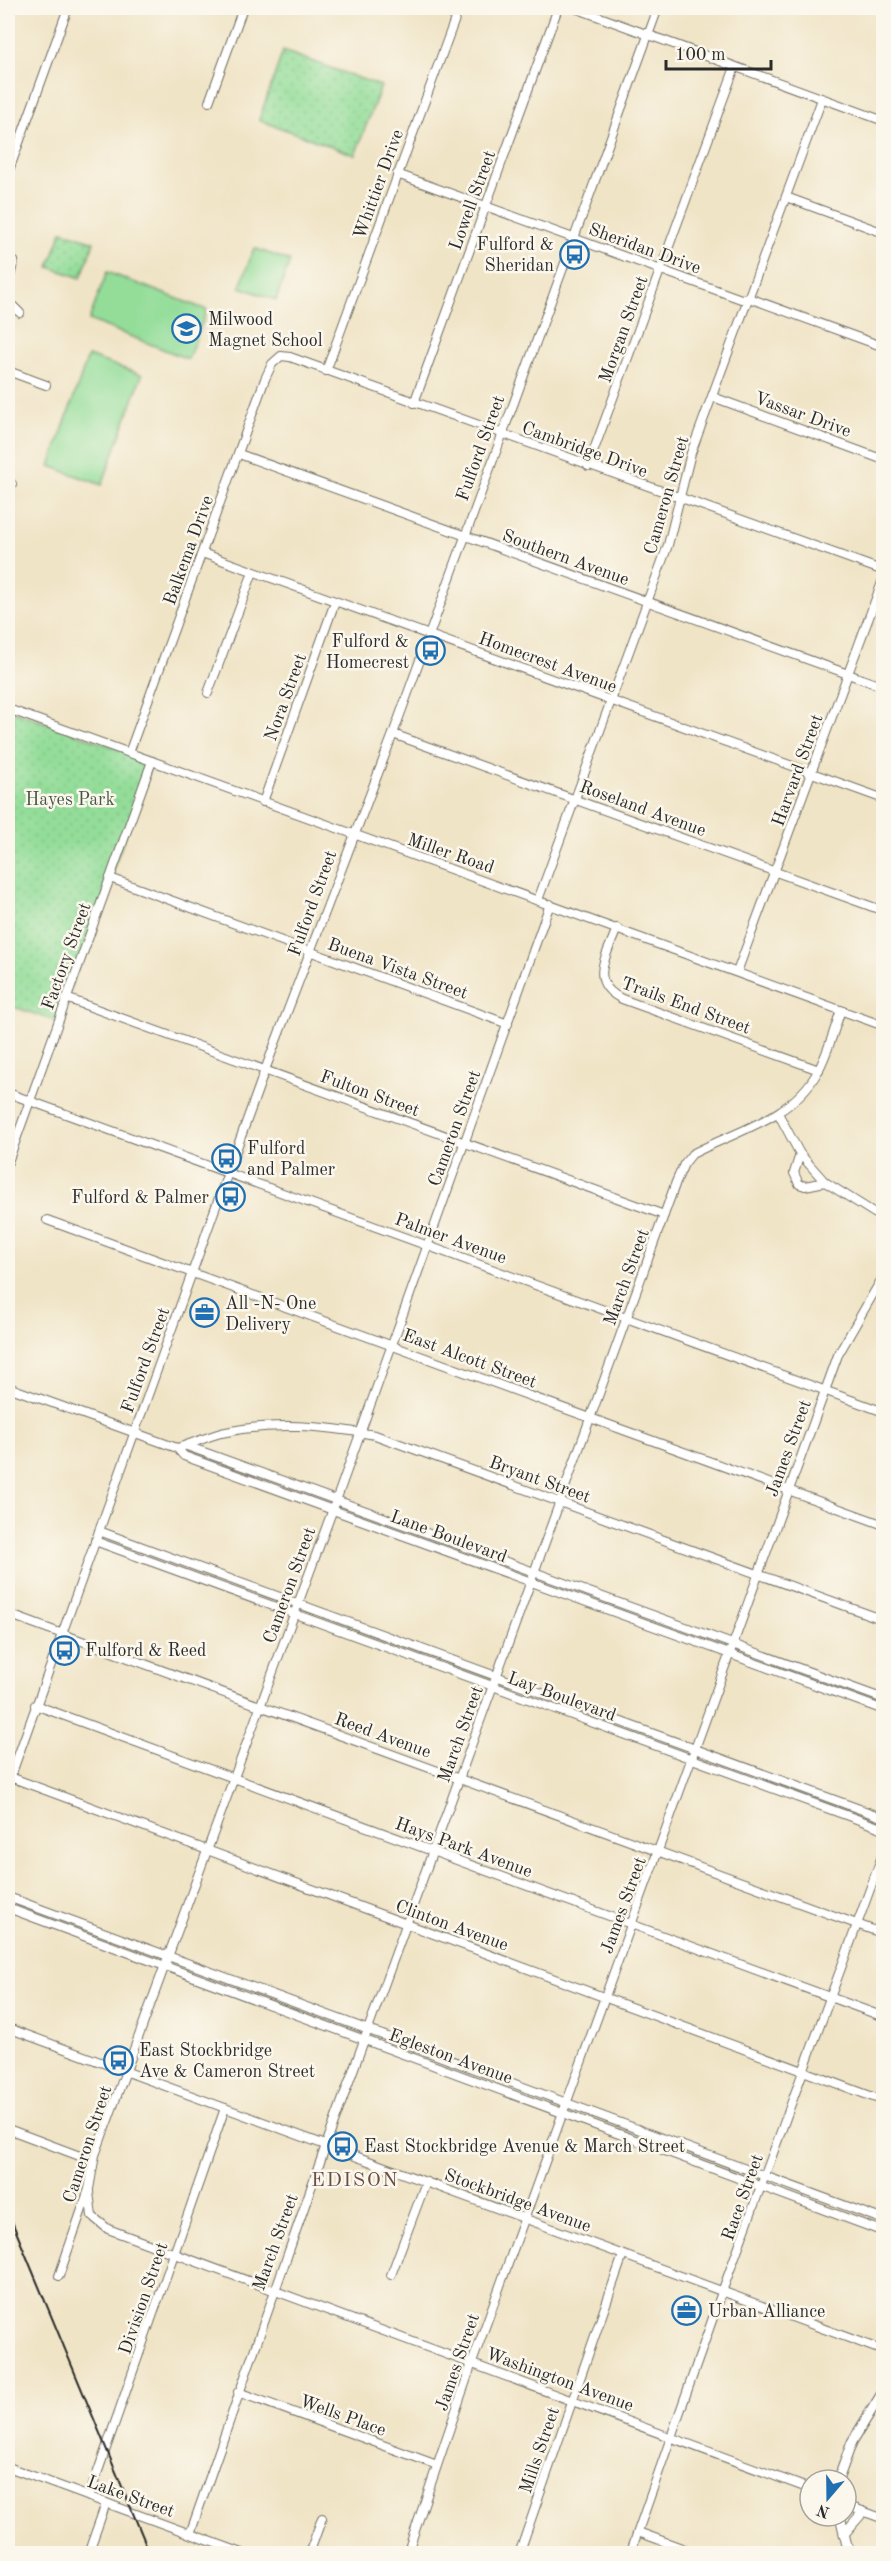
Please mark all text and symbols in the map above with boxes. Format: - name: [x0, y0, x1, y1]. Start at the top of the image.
- scale bar: [666, 33, 771, 71]
- text: 100 m: [675, 46, 726, 64]
- street label: Whittier Drive: [351, 127, 407, 242]
- street label: Lowell Street: [447, 148, 499, 253]
- street label: Sheridan Drive: [586, 220, 703, 278]
- place label: Fulford & Sheridan: [477, 236, 554, 275]
- bus stop icon: Fulford & Sheridan: [559, 238, 591, 270]
- street label: Morgan Street: [596, 273, 652, 385]
- place label: Milwood Magnet School: [208, 311, 323, 350]
- school or university icon: Milwood Magnet School: [171, 313, 203, 345]
- street label: Vassar Drive: [752, 389, 853, 441]
- street label: Fulford Street: [453, 393, 508, 504]
- street label: Cambridge Drive: [519, 419, 650, 481]
- street label: Cameron Street: [641, 434, 692, 557]
- street label: Balkema Drive: [161, 493, 217, 608]
- street label: Southern Avenue: [500, 527, 631, 589]
- street label: Homecrest Avenue: [476, 630, 619, 696]
- place label: Fulford & Homecrest: [326, 633, 409, 672]
- bus stop icon: Fulford & Homecrest: [414, 635, 446, 667]
- street label: Nora Street: [262, 651, 310, 744]
- street label: Harvard Street: [769, 712, 827, 829]
- street label: Roseland Avenue: [577, 778, 708, 840]
- park label: Hayes Park: [25, 791, 115, 809]
- street label: Miller Road: [405, 831, 496, 877]
- street label: Fulford Street: [285, 848, 340, 959]
- street label: Factory Street: [39, 900, 95, 1012]
- street label: Buena Vista Street: [325, 935, 470, 1003]
- street label: Trails End Street: [619, 974, 753, 1038]
- street label: Fulton Street: [318, 1068, 422, 1120]
- street label: Cameron Street: [426, 1068, 484, 1189]
- place label: Fulford and Palmer: [247, 1140, 336, 1179]
- bus stop icon: Fulford and Palmer: [210, 1142, 242, 1174]
- bus stop icon: Fulford & Palmer: [214, 1181, 246, 1213]
- place label: Fulford & Palmer: [71, 1189, 210, 1207]
- street label: Palmer Avenue: [392, 1210, 509, 1267]
- street label: March Street: [601, 1226, 653, 1328]
- place label: All -N- One Delivery: [225, 1295, 316, 1334]
- office icon: All -N- One Delivery: [188, 1297, 220, 1329]
- street label: Fulford Street: [118, 1305, 173, 1416]
- street label: East Alcott Street: [400, 1326, 539, 1392]
- street label: James Street: [763, 1397, 815, 1499]
- street label: Bryant Street: [487, 1453, 593, 1507]
- street label: Lane Boulevard: [388, 1507, 509, 1566]
- street label: Cameron Street: [261, 1525, 319, 1646]
- bus stop icon: Fulford & Reed: [48, 1634, 80, 1666]
- place label: Fulford & Reed: [85, 1642, 206, 1660]
- street label: Lay Boulevard: [505, 1669, 618, 1725]
- street label: March Street: [435, 1683, 487, 1785]
- street label: Reed Avenue: [332, 1710, 433, 1762]
- street label: Hays Park Avenue: [393, 1815, 535, 1881]
- street label: James Street: [598, 1854, 650, 1956]
- street label: Clinton Avenue: [393, 1897, 510, 1955]
- street label: Egleston Avenue: [386, 2026, 515, 2088]
- place label: East Stockbridge Ave & Cameron Street: [139, 2042, 315, 2081]
- bus stop icon: East Stockbridge Ave & Cameron Street: [102, 2044, 134, 2076]
- street label: Cameron Street: [60, 2083, 115, 2205]
- bus stop icon: East Stockbridge Avenue & March Street: [327, 2130, 359, 2162]
- place label: East Stockbridge Avenue & March Street: [364, 2138, 685, 2156]
- street label: Race Street: [719, 2152, 767, 2243]
- street label: Stockbridge Avenue: [442, 2166, 593, 2236]
- district label: EDISON: [311, 2171, 399, 2191]
- street label: March Street: [250, 2191, 302, 2293]
- street label: Division Street: [116, 2240, 172, 2357]
- office icon: Urban Alliance: [671, 2295, 703, 2327]
- place label: Urban Alliance: [708, 2303, 825, 2321]
- street label: James Street: [433, 2311, 483, 2413]
- street label: Washington Avenue: [483, 2345, 636, 2415]
- street label: Wells Place: [297, 2392, 388, 2440]
- street label: Mills Street: [517, 2405, 563, 2496]
- north arrow: [798, 2468, 858, 2528]
- street label: Lake Street: [85, 2473, 177, 2521]
- text: N: [814, 2500, 832, 2520]

